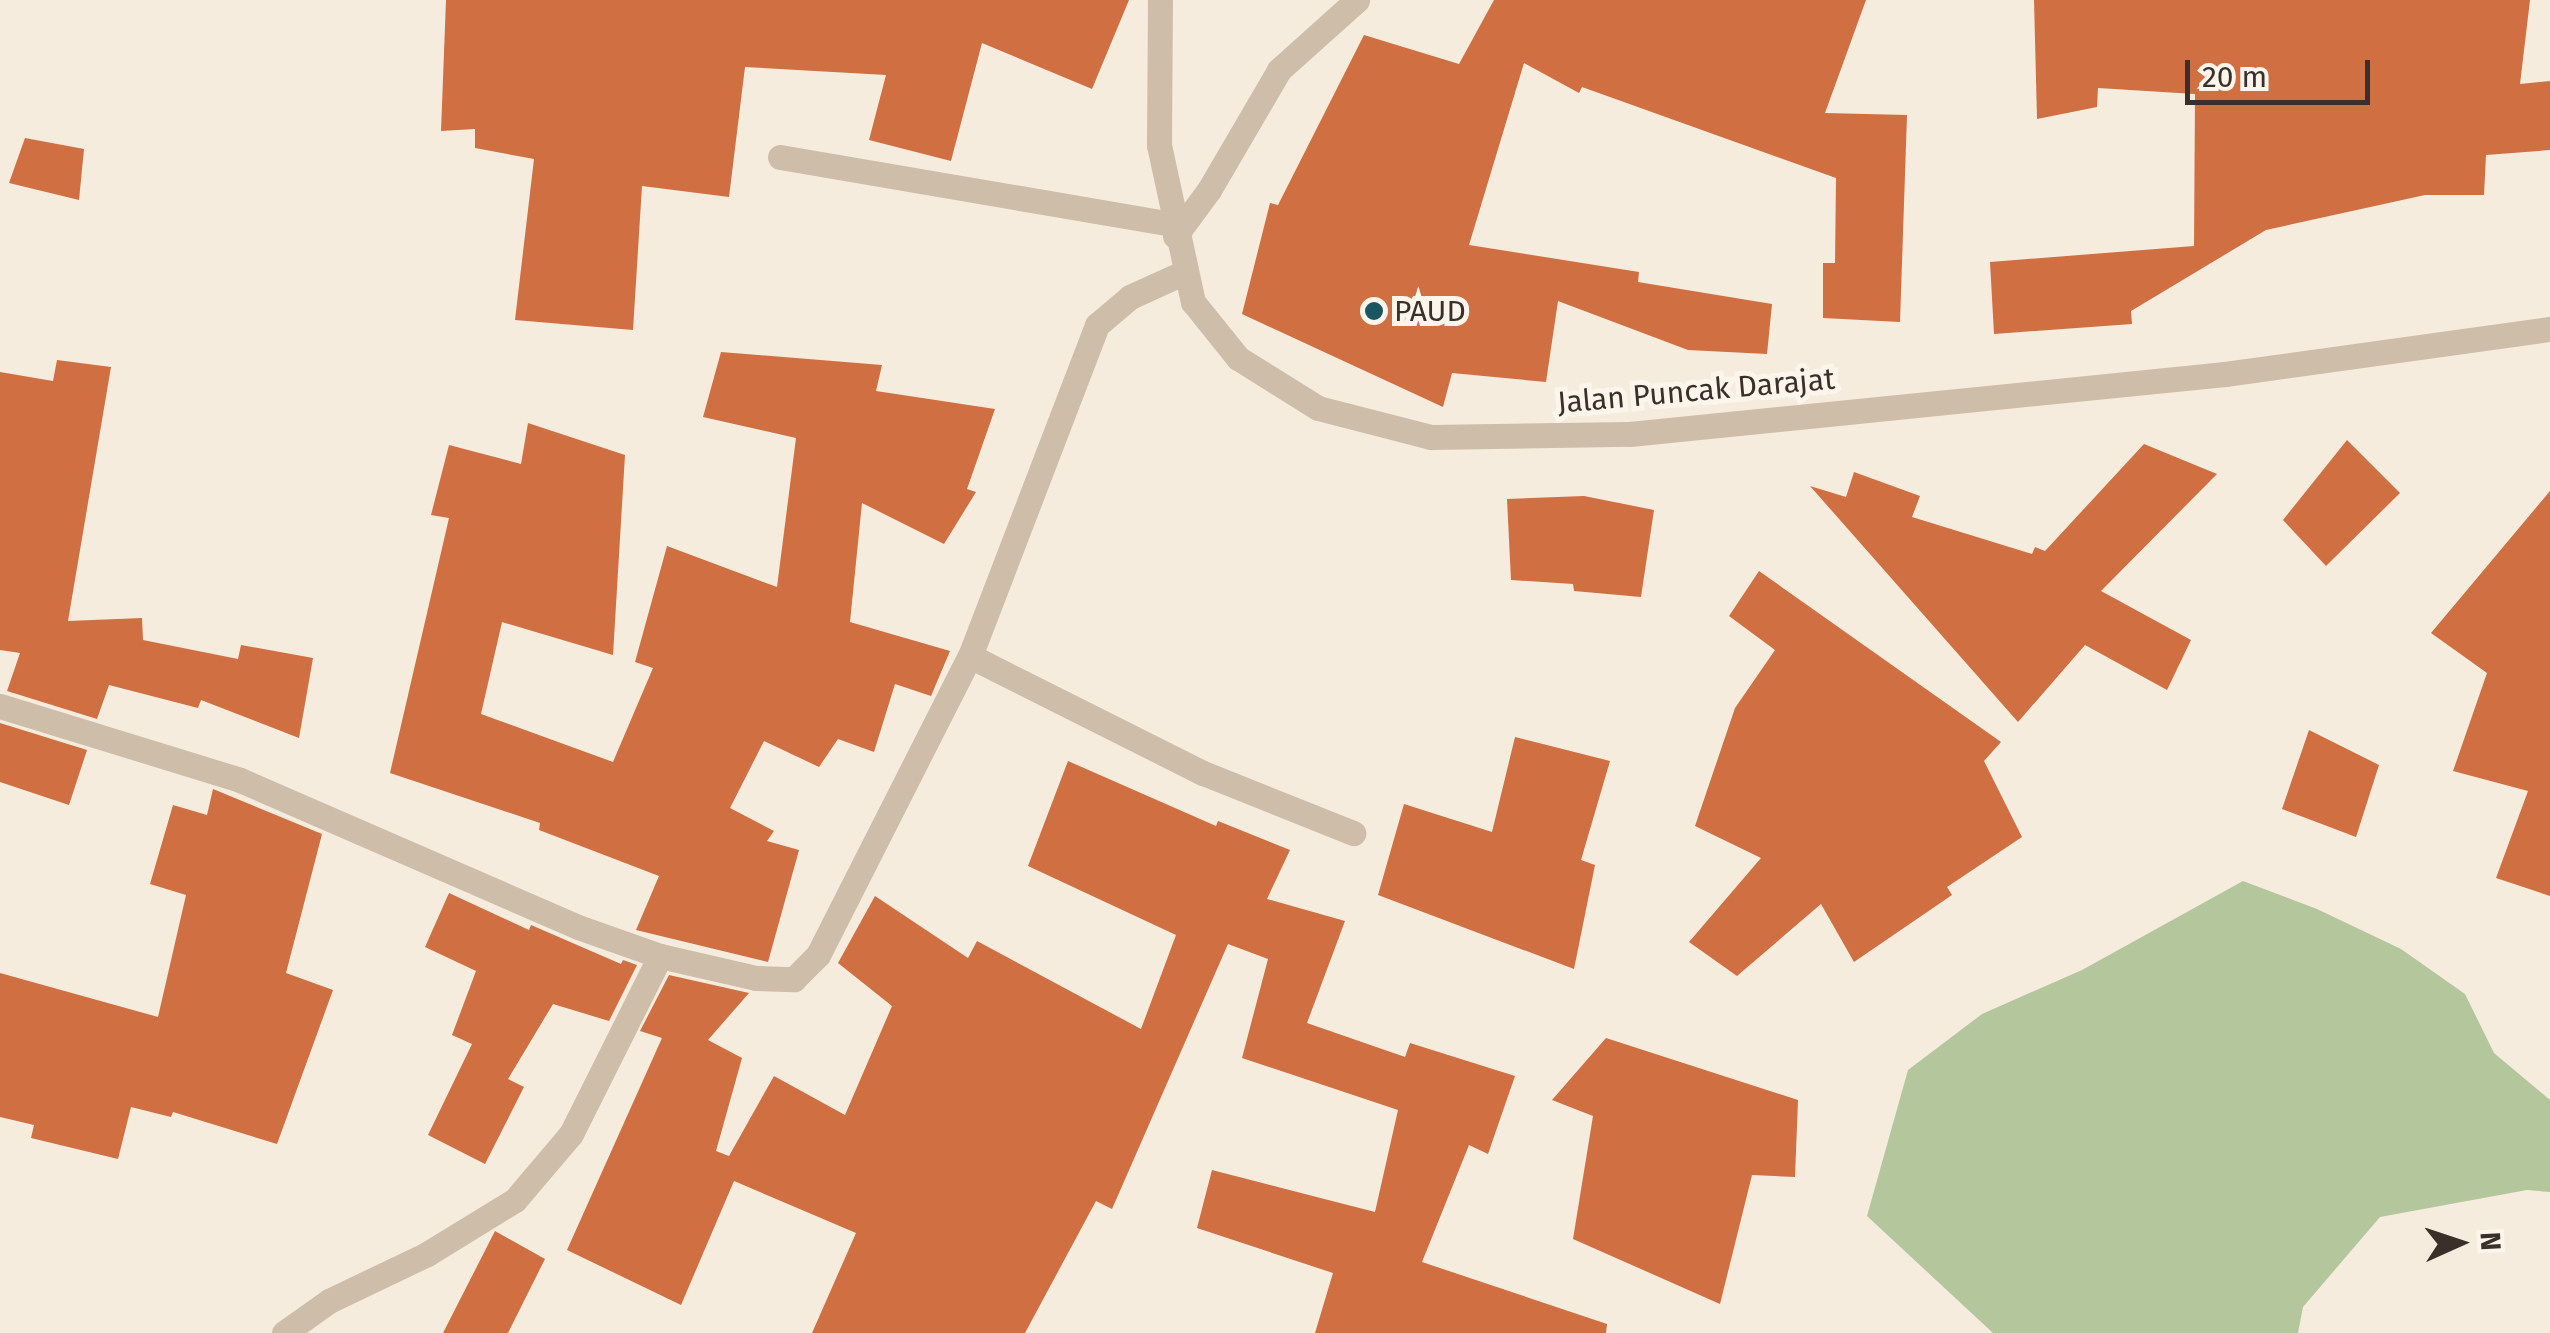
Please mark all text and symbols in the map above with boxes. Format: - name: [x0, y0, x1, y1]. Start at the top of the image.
- scale bar: [2190, 40, 2375, 102]
- text: 20 m: [2202, 59, 2267, 95]
- place label: PAUD: [1394, 293, 1466, 329]
- marker: PAUD: [1363, 300, 1385, 322]
- street label: Jalan Puncak Darajat: [1556, 361, 1836, 421]
- north arrow: [2410, 1193, 2510, 1293]
- text: N: [2473, 1231, 2507, 1252]

